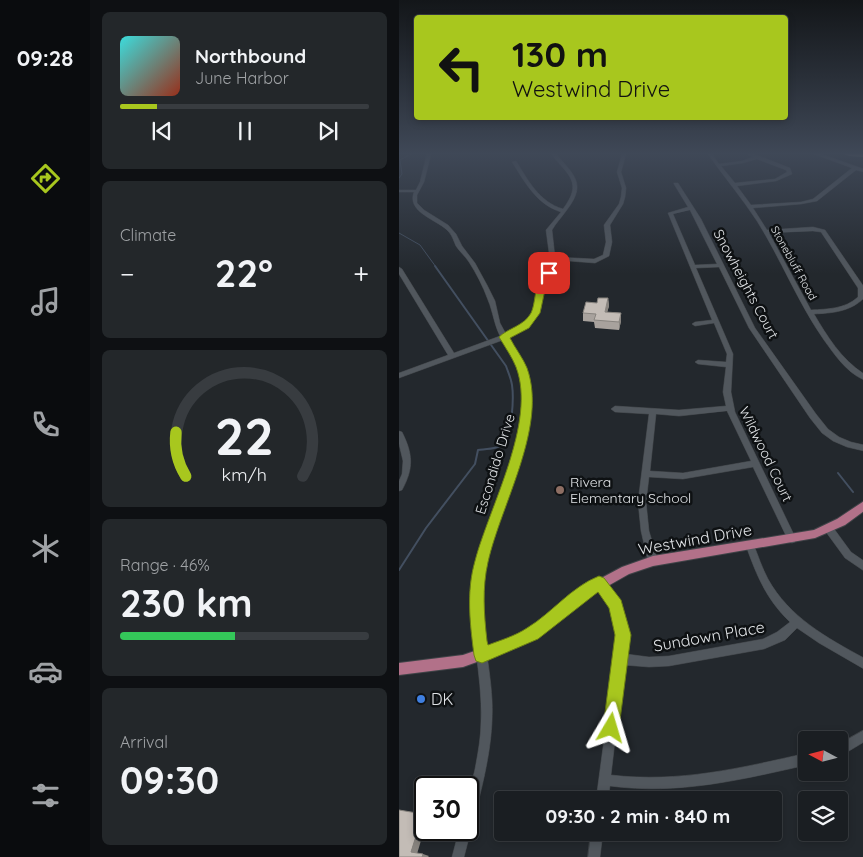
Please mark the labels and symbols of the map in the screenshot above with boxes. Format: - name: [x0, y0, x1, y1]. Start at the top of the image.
- street label: Stonebluff Road: [768, 223, 820, 303]
- street label: Snowheights Court: [710, 226, 783, 342]
- pin: [528, 252, 570, 294]
- street label: Wildwood Court: [735, 404, 797, 505]
- street label: Escondido Drive: [471, 411, 519, 516]
- place label: Rivera Elementary School: [570, 473, 691, 507]
- marker: Rivera Elementary School: [554, 484, 566, 496]
- street label: Westwind Drive: [637, 519, 753, 559]
- street label: Sundown Place: [652, 616, 766, 656]
- place label: DK: [431, 689, 454, 709]
- marker: DK: [415, 693, 427, 705]
- position arrow: [584, 701, 636, 753]
- north arrow: [798, 731, 848, 781]
- speed limit sign: 30: [414, 776, 479, 841]

